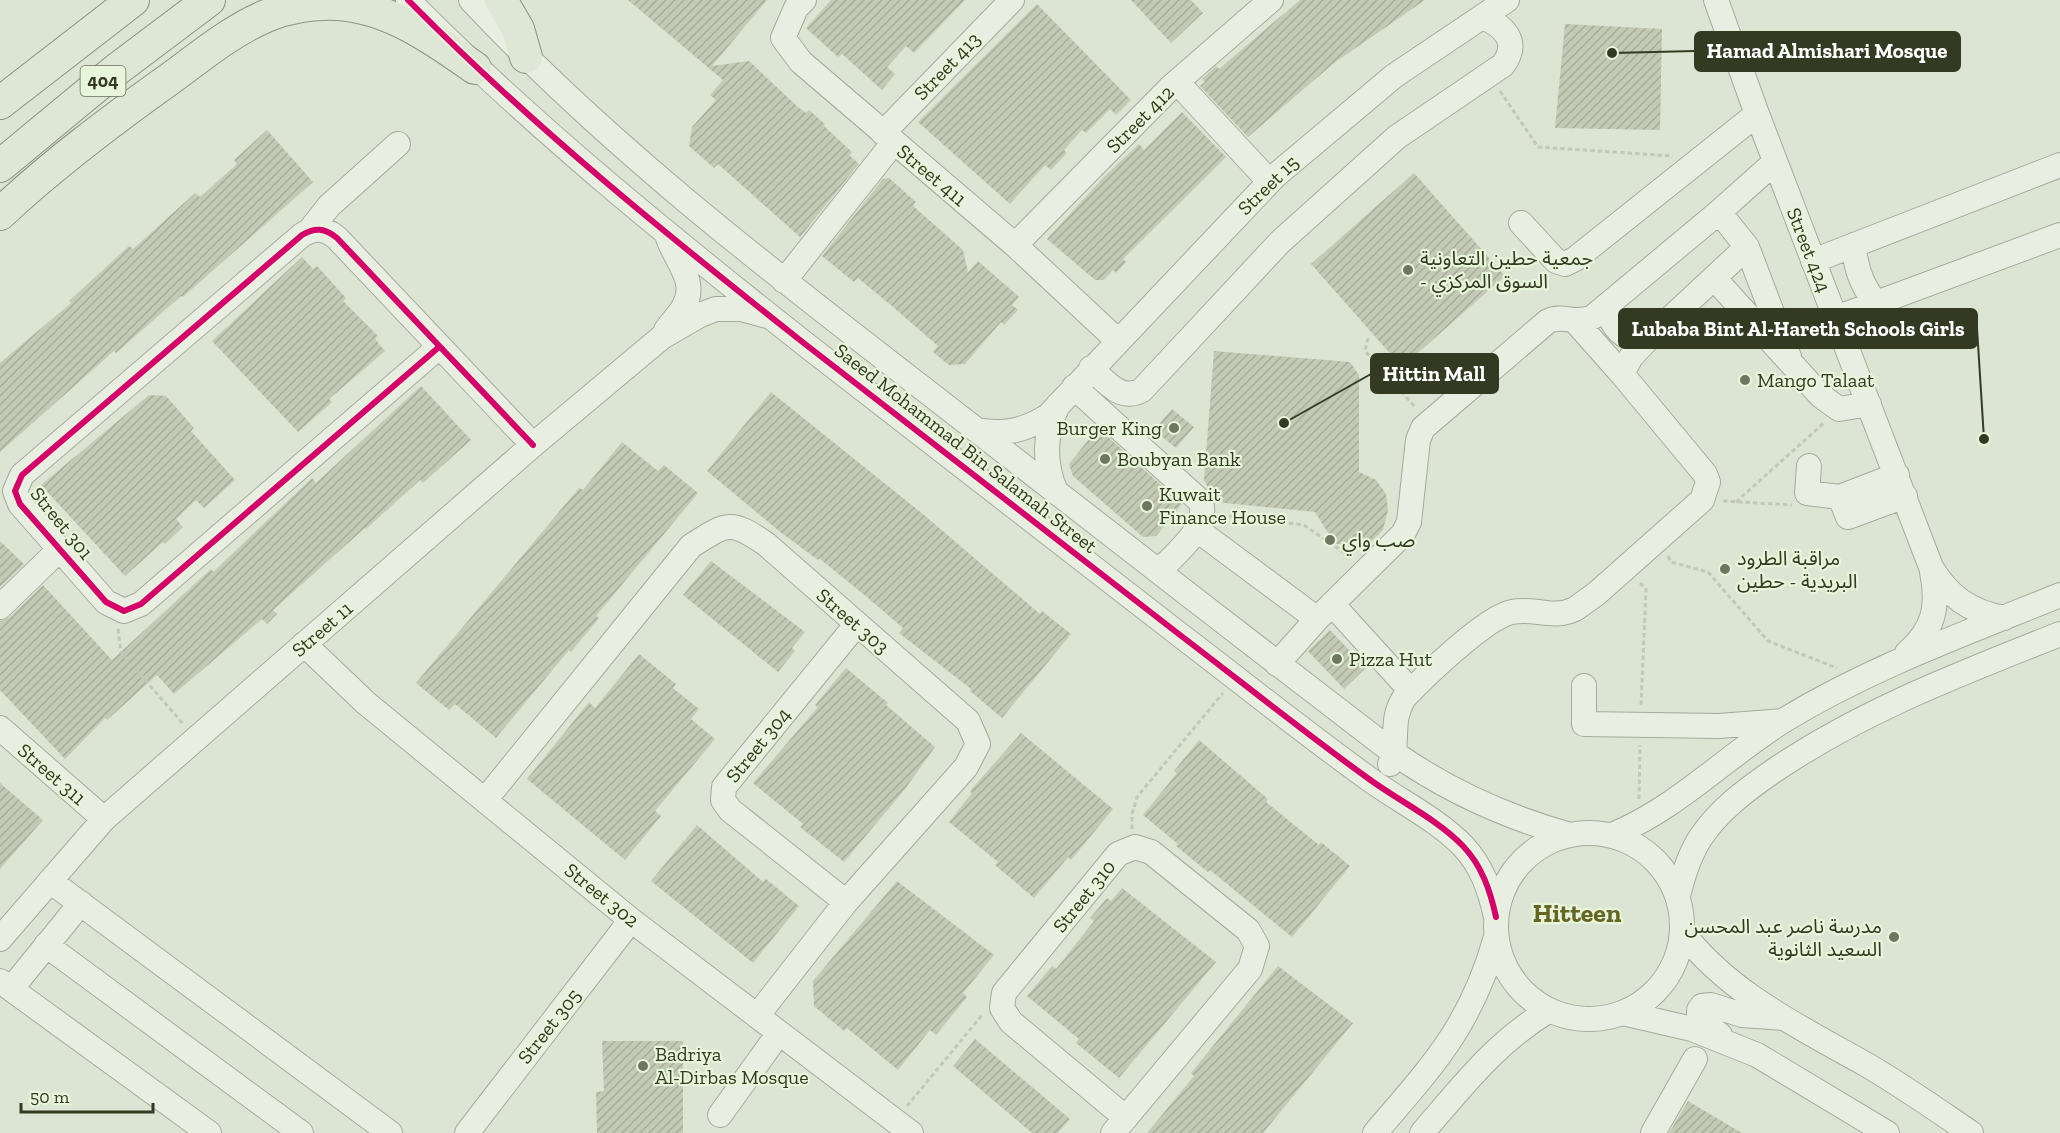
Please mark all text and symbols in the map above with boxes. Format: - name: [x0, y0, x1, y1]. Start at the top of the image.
- street label: Street 413: [909, 27, 985, 105]
- callout: Hamad Almishari Mosque: [1695, 32, 1960, 71]
- text: Hamad Almishari Mosque: [1707, 38, 1947, 63]
- road number: 404: [80, 66, 126, 96]
- street label: Street 412: [1101, 80, 1179, 158]
- street label: Street 411: [892, 139, 972, 211]
- street label: Street 15: [1233, 150, 1303, 220]
- street label: Street 424: [1782, 204, 1836, 296]
- place label: جمعية حطين التعاونية - السوق المركزي: [1420, 246, 1593, 297]
- marker: جمعية حطين التعاونية - السوق المركزي: [1401, 263, 1415, 277]
- callout: Lubaba Bint Al-Hareth Schools Girls: [1619, 309, 1977, 348]
- text: Lubaba Bint Al-Hareth Schools Girls: [1631, 316, 1965, 341]
- street label: Saeed Mohammad Bin Salamah Street: [830, 338, 1103, 558]
- callout: Hittin Mall: [1371, 354, 1498, 393]
- text: Hittin Mall: [1383, 361, 1485, 386]
- place label: Mango Talaat: [1757, 368, 1875, 392]
- marker: Mango Talaat: [1738, 373, 1752, 387]
- place label: Burger King: [1056, 416, 1162, 440]
- marker: Burger King: [1167, 421, 1181, 435]
- place label: Boubyan Bank: [1117, 447, 1241, 471]
- marker: Boubyan Bank: [1098, 452, 1112, 466]
- street label: Street 301: [26, 482, 99, 564]
- place label: Kuwait Finance House: [1159, 482, 1286, 529]
- marker: Kuwait Finance House: [1140, 499, 1154, 513]
- place label: صب واي: [1342, 528, 1415, 556]
- marker: صب واي: [1323, 533, 1337, 547]
- place label: مراقبة الطرود البريدية - حطين: [1737, 546, 1858, 593]
- marker: مراقبة الطرود البريدية - حطين: [1718, 562, 1732, 576]
- street label: Street 303: [812, 583, 894, 659]
- street label: Street 11: [287, 596, 358, 662]
- place label: Pizza Hut: [1349, 647, 1433, 671]
- marker: Pizza Hut: [1330, 652, 1344, 666]
- street label: Street 304: [721, 703, 796, 787]
- street label: Street 311: [13, 738, 91, 810]
- street label: Street 310: [1048, 855, 1120, 937]
- street label: Street 302: [560, 858, 644, 932]
- district label: Hitteen: [1533, 897, 1622, 929]
- place label: مدرسة ناصر عبد المحسن السعيد الثانوية: [1685, 914, 1882, 961]
- marker: مدرسة ناصر عبد المحسن السعيد الثانوية: [1887, 930, 1901, 944]
- street label: Street 305: [512, 984, 586, 1068]
- place label: Badriya Al-Dirbas Mosque: [655, 1042, 809, 1089]
- marker: Badriya Al-Dirbas Mosque: [636, 1059, 650, 1073]
- scale bar: [21, 1076, 153, 1114]
- text: 50 m: [30, 1086, 70, 1108]

